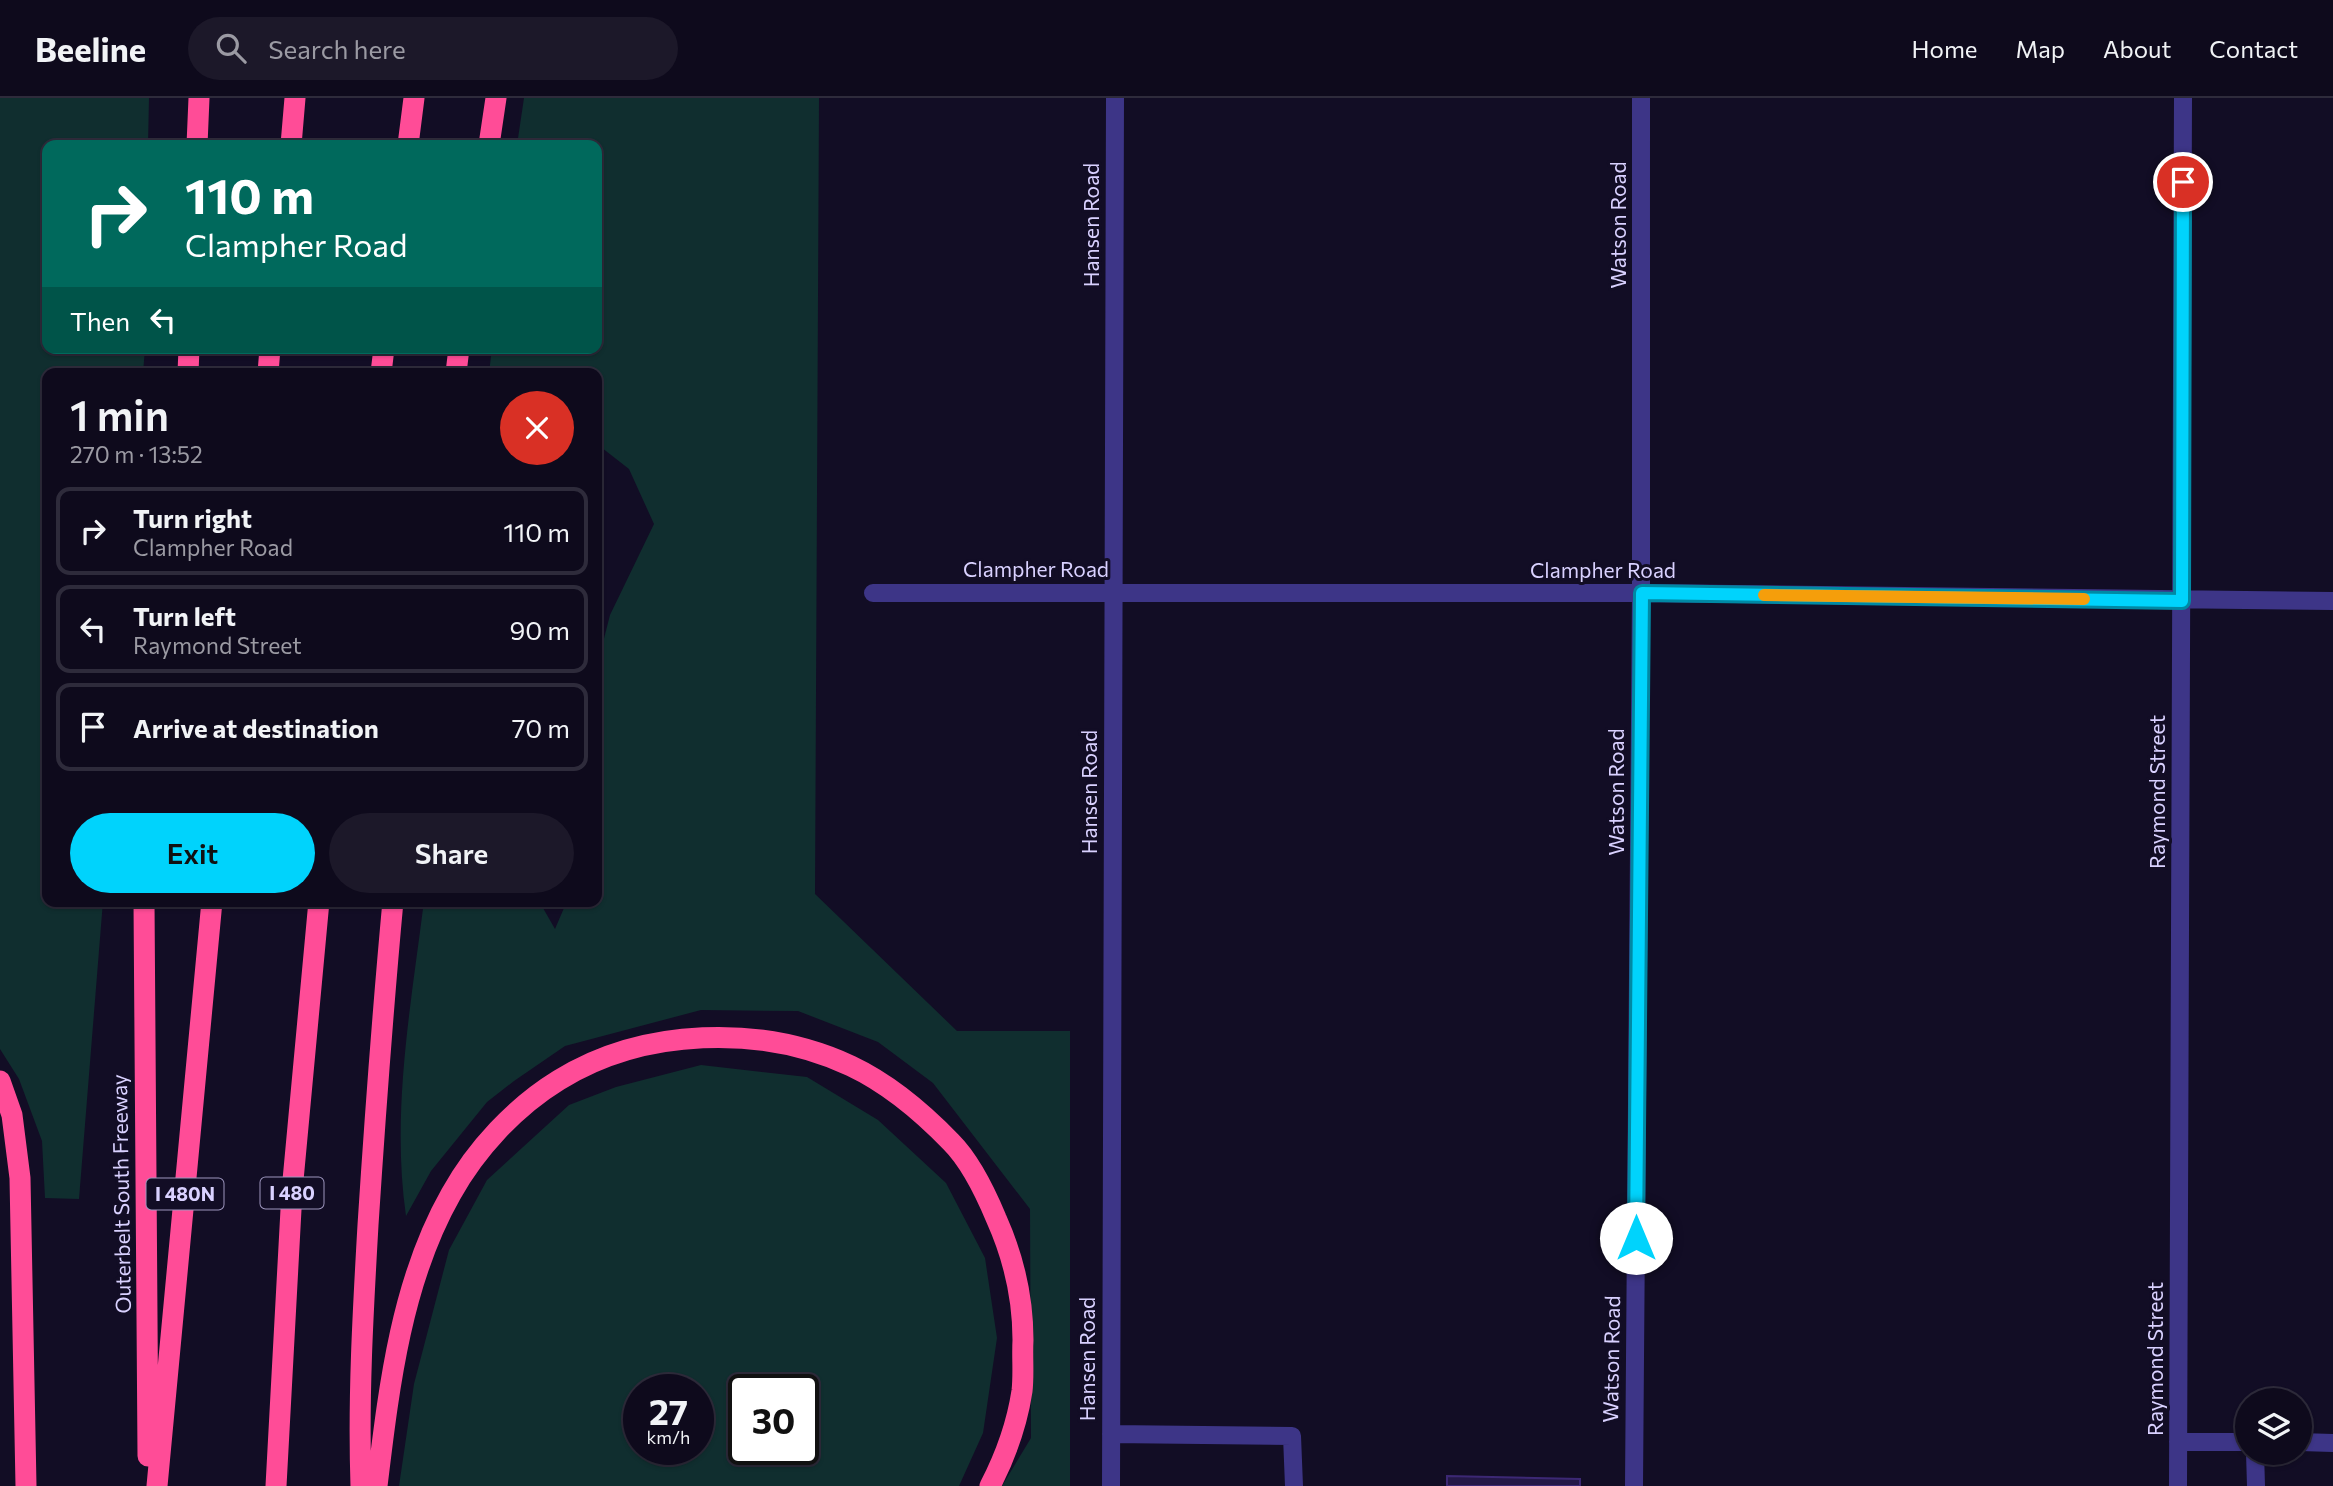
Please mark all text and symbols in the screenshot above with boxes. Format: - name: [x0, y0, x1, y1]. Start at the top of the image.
- search box: [188, 17, 678, 80]
- text: Beeline: [35, 28, 146, 69]
- icon: search: [212, 29, 250, 67]
- text: Search here: [268, 33, 406, 64]
- text: Home: [1912, 34, 1978, 63]
- text: Map: [2016, 34, 2065, 63]
- text: About: [2103, 34, 2171, 63]
- text: Contact: [2209, 34, 2298, 63]
- pin: [2153, 152, 2213, 212]
- street label: Watson Road: [1605, 161, 1630, 289]
- street label: Hansen Road: [1078, 163, 1103, 287]
- icon: arrive: [2164, 163, 2202, 201]
- text: 110 m: [185, 164, 314, 224]
- icon: right: [70, 168, 161, 259]
- text: Clampher Road: [185, 224, 408, 264]
- icon: left: [144, 301, 182, 339]
- text: Then: [70, 305, 130, 336]
- text: 1 min: [70, 388, 169, 440]
- button: close: [500, 391, 574, 465]
- text: 270 m · 13:52: [70, 440, 203, 468]
- text: Turn right: [133, 502, 252, 533]
- icon: right: [74, 512, 112, 550]
- text: 110 m: [503, 516, 570, 547]
- text: Clampher Road: [133, 533, 293, 561]
- street label: Clampher Road: [963, 556, 1109, 581]
- street label: Clampher Road: [1530, 557, 1676, 582]
- text: Turn left: [133, 600, 236, 631]
- icon: left: [74, 610, 112, 648]
- text: 90 m: [510, 614, 570, 645]
- text: Raymond Street: [133, 631, 302, 659]
- icon: arrive: [74, 708, 112, 746]
- text: Arrive at destination: [133, 712, 379, 743]
- text: 70 m: [512, 712, 570, 743]
- street label: Raymond Street: [2144, 715, 2169, 869]
- street label: Watson Road: [1603, 728, 1628, 856]
- street label: Hansen Road: [1076, 730, 1101, 854]
- button: Exit: [70, 813, 315, 893]
- button: Share: [329, 813, 574, 893]
- street label: Outerbelt South Freeway: [106, 1074, 135, 1314]
- road number: I 480: [260, 1177, 324, 1208]
- road number: I 480N: [146, 1178, 224, 1210]
- position arrow: [1599, 1201, 1673, 1275]
- street label: Raymond Street: [2142, 1282, 2167, 1436]
- street label: Watson Road: [1597, 1295, 1624, 1423]
- street label: Hansen Road: [1074, 1297, 1099, 1421]
- speed limit sign: 30: [728, 1374, 819, 1465]
- map controls: [2235, 1388, 2312, 1465]
- button: layers: [2235, 1388, 2312, 1465]
- text: 27: [649, 1389, 688, 1432]
- text: km/h: [647, 1426, 690, 1448]

